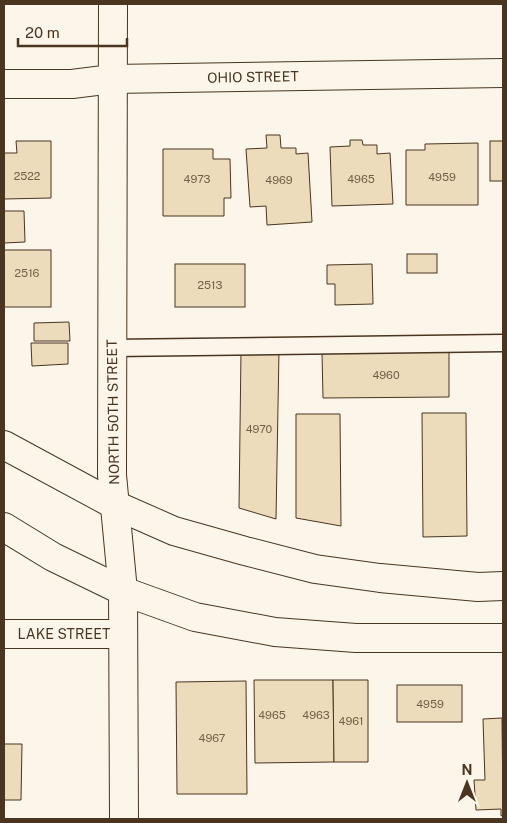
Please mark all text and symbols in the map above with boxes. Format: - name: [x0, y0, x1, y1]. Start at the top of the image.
- scale bar: [18, 15, 126, 47]
- text: 20 m: [25, 24, 60, 41]
- street label: OHIO STREET: [207, 68, 299, 86]
- house number: 2522: [14, 170, 41, 182]
- house number: 4959: [428, 171, 456, 183]
- house number: 4973: [184, 173, 211, 185]
- house number: 4965: [347, 173, 375, 185]
- house number: 4969: [265, 174, 293, 186]
- house number: 2516: [15, 267, 40, 279]
- house number: 2513: [197, 279, 223, 291]
- street label: NORTH 50TH STREET: [104, 339, 122, 485]
- house number: 4960: [372, 369, 400, 381]
- house number: 4970: [246, 423, 273, 435]
- street label: LAKE STREET: [18, 626, 110, 642]
- house number: 4959: [416, 698, 444, 710]
- house number: 4965: [258, 709, 286, 721]
- house number: 4963: [302, 709, 330, 721]
- house number: 4961: [338, 715, 364, 727]
- house number: 4967: [199, 732, 226, 744]
- north arrow: [442, 758, 492, 808]
- text: N: [462, 762, 472, 778]

